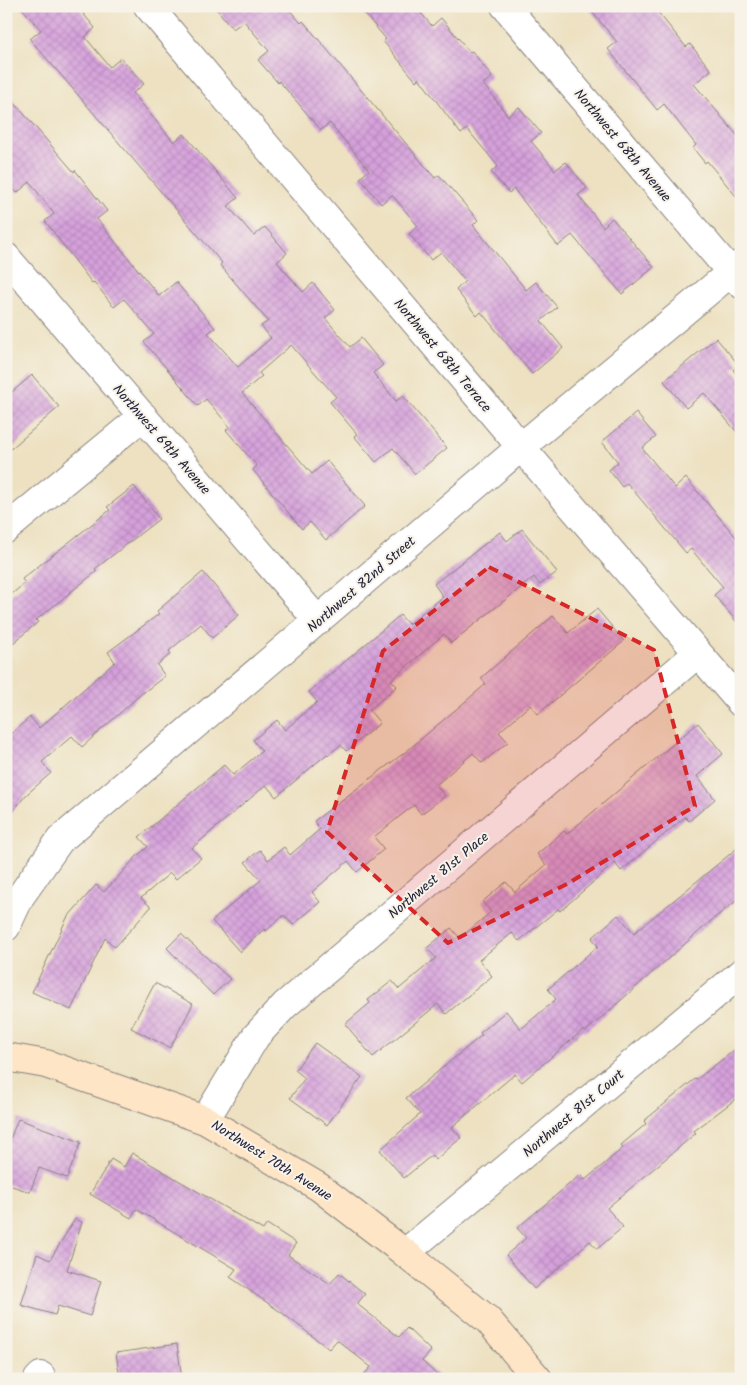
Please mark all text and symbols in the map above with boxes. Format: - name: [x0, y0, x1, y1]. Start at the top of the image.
- street label: Northwest 68th Avenue: [568, 84, 677, 208]
- street label: Northwest 68th Terrace: [388, 294, 497, 418]
- street label: Northwest 69th Avenue: [107, 379, 216, 500]
- street label: Northwest 82nd Street: [302, 531, 421, 638]
- street label: Northwest 81st Place: [383, 826, 495, 925]
- street label: Northwest 81st Court: [518, 1064, 630, 1163]
- street label: Northwest 70th Avenue: [207, 1115, 337, 1207]

